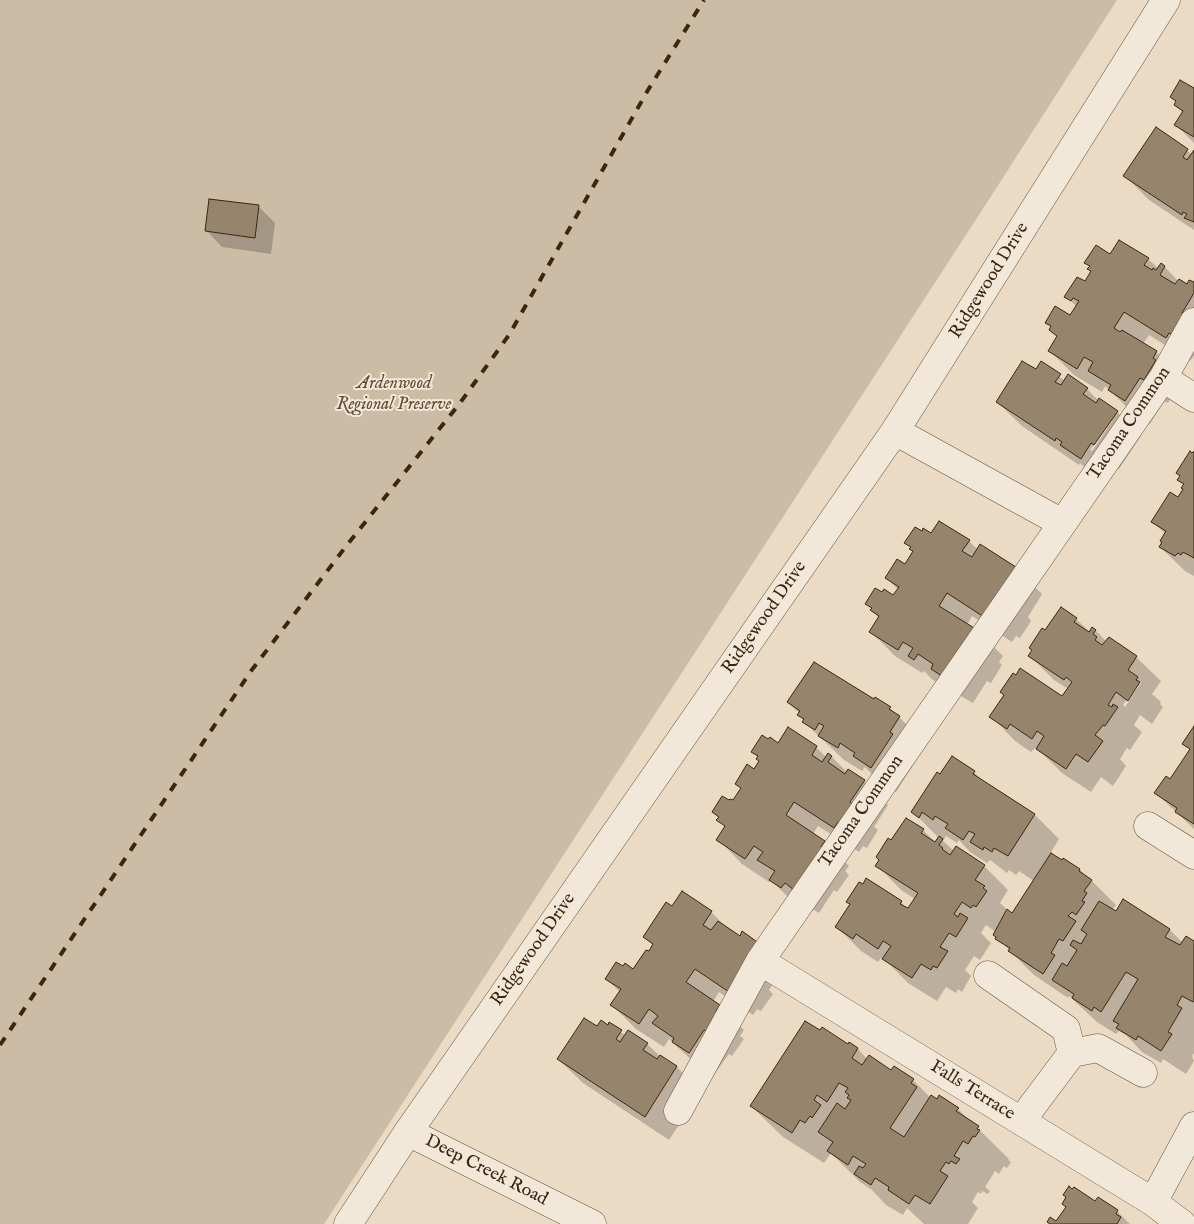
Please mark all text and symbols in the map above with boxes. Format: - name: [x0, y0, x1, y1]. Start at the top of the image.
- street label: Ridgewood Drive: [946, 219, 1034, 343]
- street label: Tacoma Common: [1084, 363, 1176, 485]
- park label: Ardenwood Regional Preserve: [337, 373, 451, 416]
- street label: Ridgewood Drive: [718, 558, 812, 678]
- street label: Tacoma Common: [815, 752, 909, 872]
- street label: Ridgewood Drive: [487, 890, 581, 1010]
- street label: Falls Terrace: [926, 1056, 1018, 1126]
- street label: Deep Creek Road: [421, 1131, 551, 1211]

